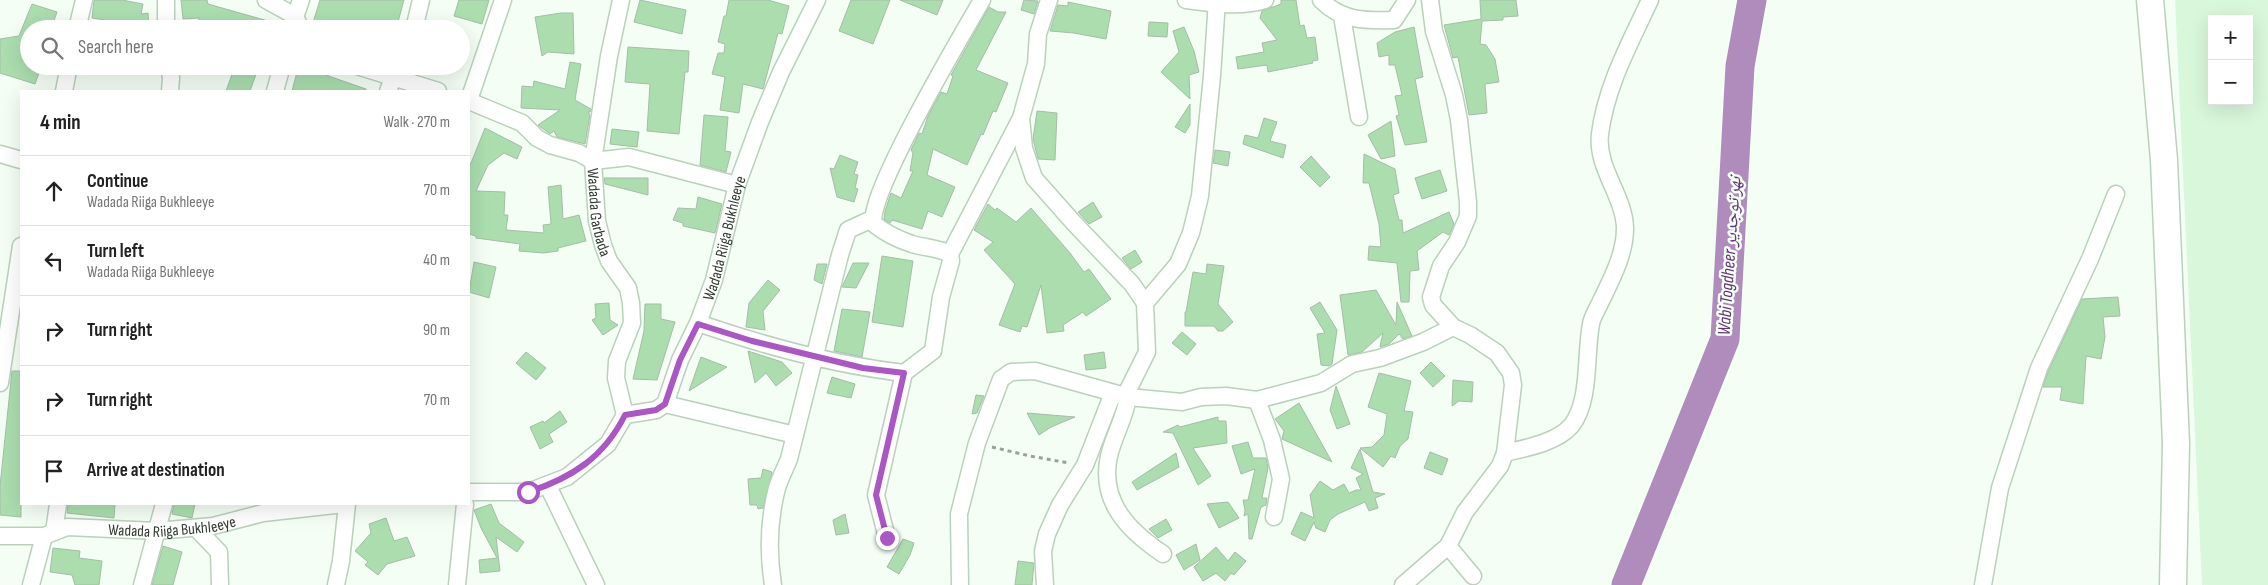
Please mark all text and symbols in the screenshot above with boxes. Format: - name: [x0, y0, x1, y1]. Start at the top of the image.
- map controls: [2208, 15, 2253, 105]
- button: +: [2208, 15, 2253, 60]
- search box: [20, 20, 470, 75]
- icon: search: [38, 34, 66, 62]
- text: Search here: [78, 36, 154, 59]
- button: −: [2208, 60, 2253, 105]
- text: 4 min: [40, 110, 81, 135]
- text: Walk · 270 m: [384, 113, 450, 132]
- street label: Wadada Garbada: [582, 168, 614, 259]
- text: Continue: [87, 170, 148, 193]
- street label: Wadada Riiga Bukhleeye: [699, 173, 751, 303]
- water label: Wabi Togdheer نهر توجدير: [1713, 173, 1746, 336]
- icon: ahead: [40, 177, 68, 205]
- text: 70 m: [424, 181, 450, 200]
- text: Wadada Riiga Bukhleeye: [87, 193, 215, 212]
- text: Turn left: [87, 240, 144, 263]
- icon: left: [40, 247, 68, 275]
- text: 40 m: [423, 251, 450, 270]
- text: Wadada Riiga Bukhleeye: [87, 263, 215, 282]
- icon: right: [40, 317, 68, 345]
- text: Turn right: [87, 319, 152, 342]
- text: 90 m: [423, 321, 450, 340]
- icon: right: [40, 387, 68, 415]
- text: Turn right: [87, 389, 152, 412]
- text: 70 m: [424, 391, 450, 410]
- icon: arrive: [40, 457, 68, 485]
- text: Arrive at destination: [87, 459, 225, 482]
- route start: [517, 481, 540, 504]
- street label: Wadada Riiga Bukhleeye: [108, 513, 238, 542]
- route end: [876, 527, 899, 550]

